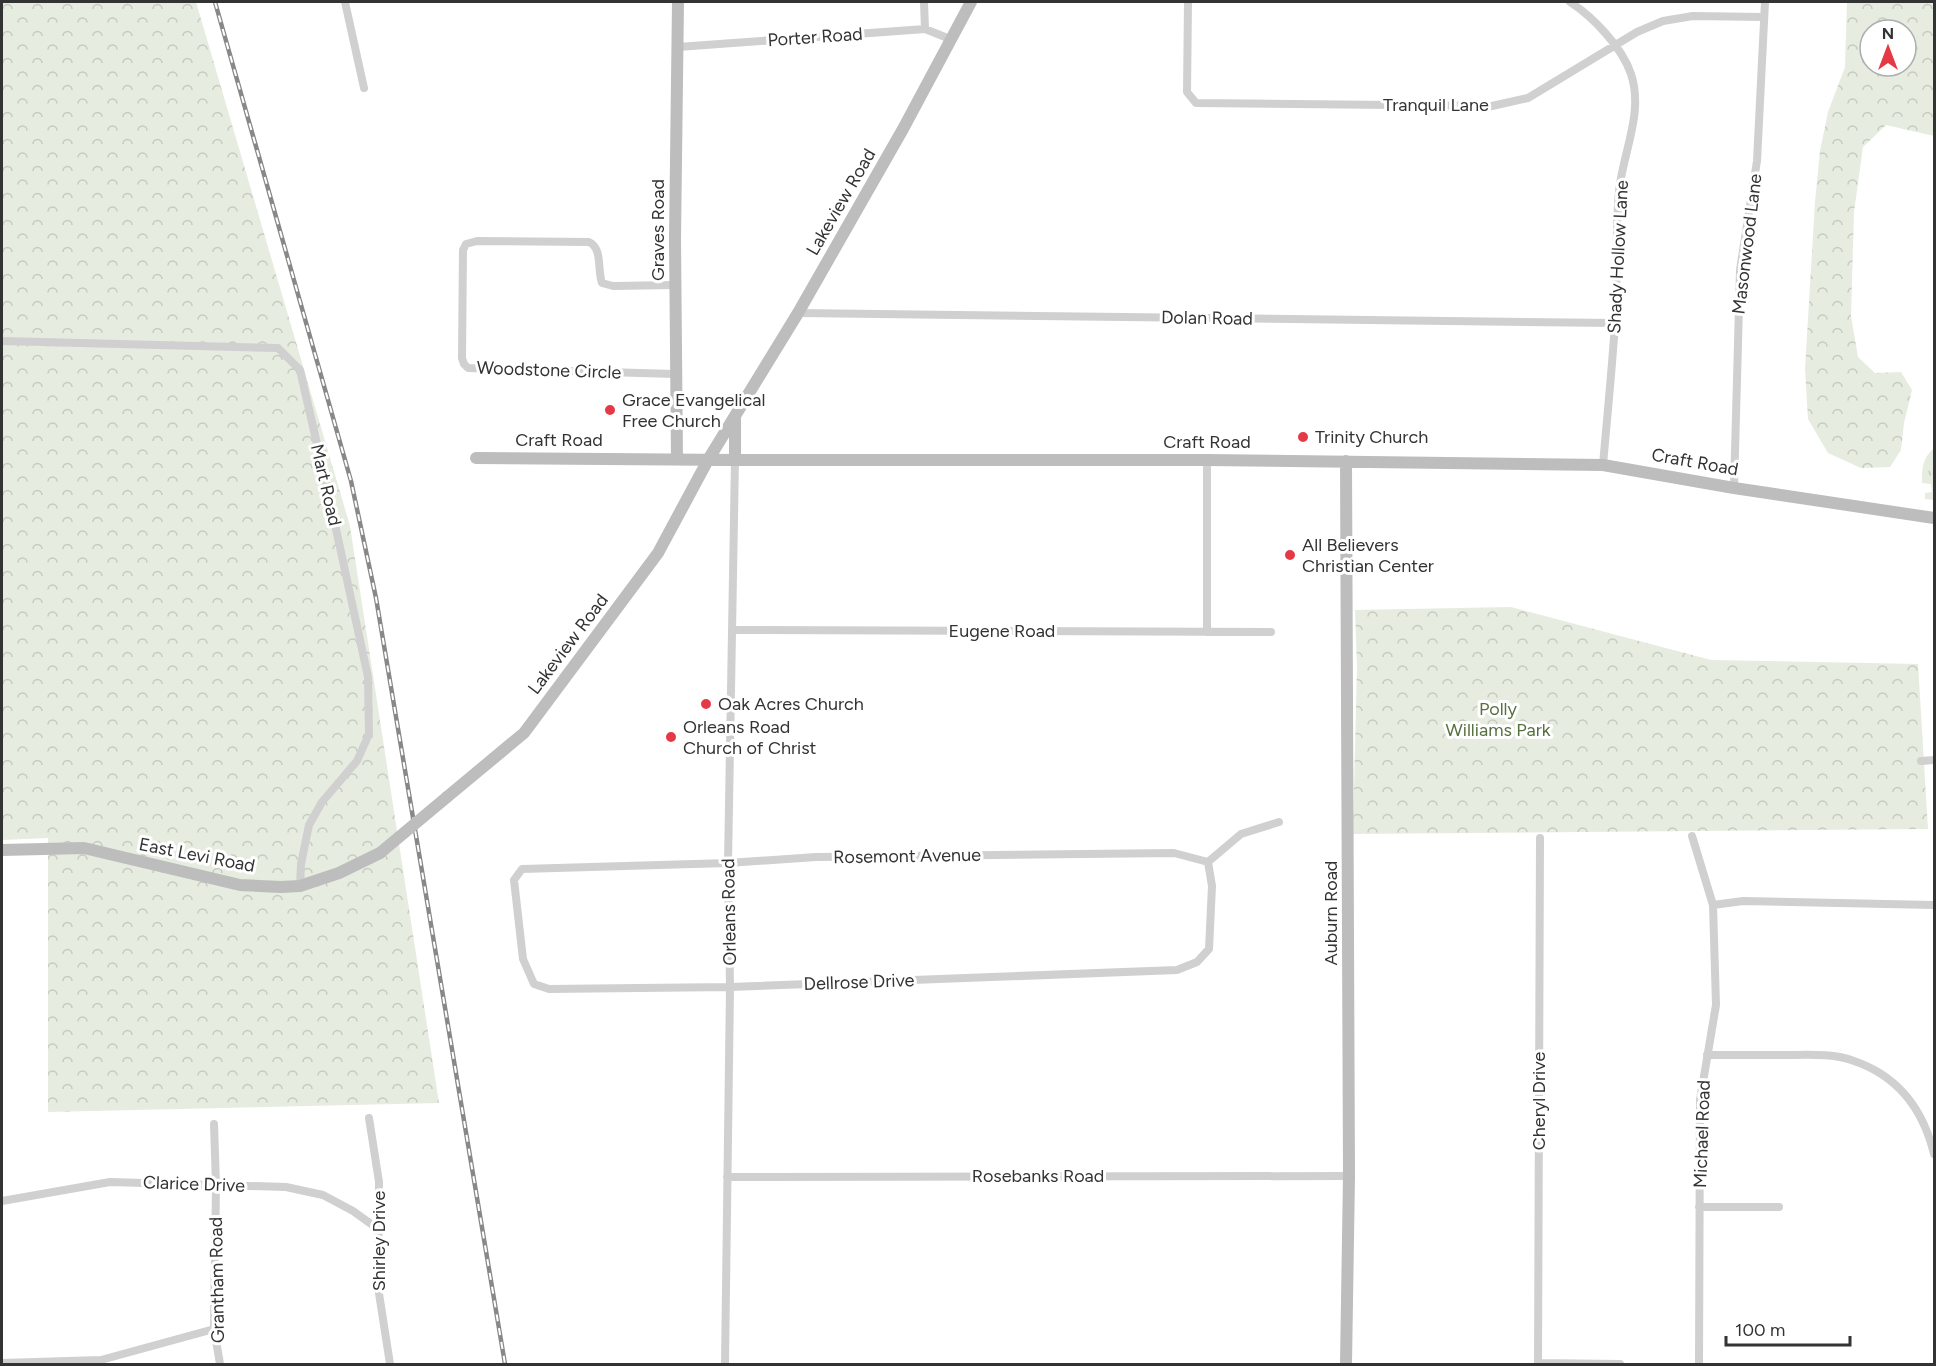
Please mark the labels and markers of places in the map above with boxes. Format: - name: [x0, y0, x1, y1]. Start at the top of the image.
- place label: Grace Evangelical Free Church: [622, 389, 765, 432]
- marker: Grace Evangelical Free Church: [603, 403, 617, 417]
- place label: Trinity Church: [1315, 426, 1428, 448]
- marker: Trinity Church: [1296, 430, 1310, 444]
- place label: All Believers Christian Center: [1302, 534, 1434, 577]
- marker: All Believers Christian Center: [1283, 548, 1297, 562]
- place label: Oak Acres Church: [718, 693, 864, 715]
- marker: Oak Acres Church: [699, 697, 713, 711]
- place label: Orleans Road Church of Christ: [683, 716, 817, 759]
- marker: Orleans Road Church of Christ: [664, 730, 678, 744]

